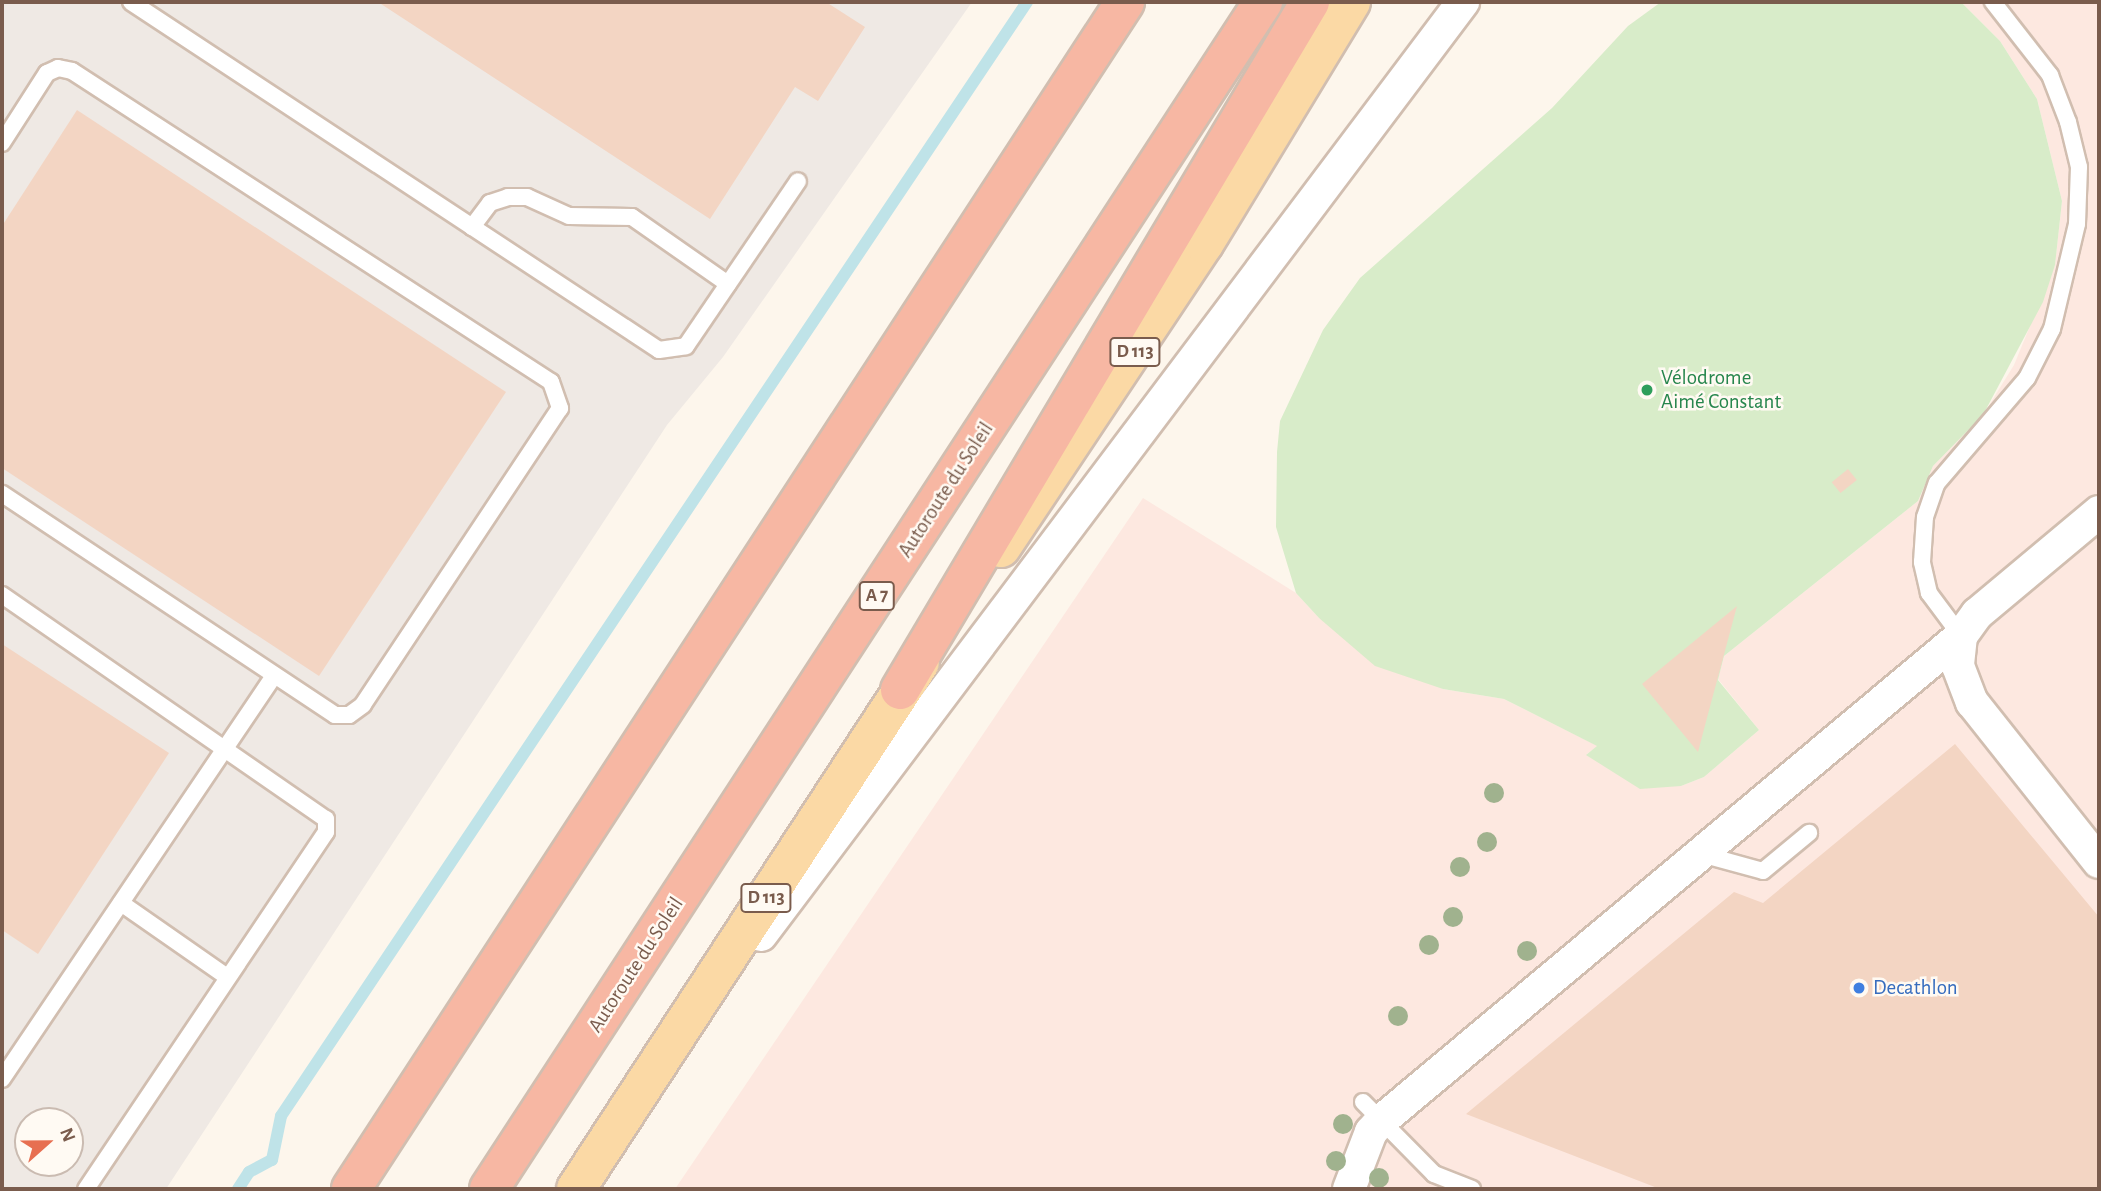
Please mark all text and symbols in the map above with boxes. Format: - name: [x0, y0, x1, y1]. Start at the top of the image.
- road number: D 113: [1109, 336, 1161, 368]
- place label: Vélodrome Aimé Constant: [1661, 365, 1781, 415]
- marker: Vélodrome Aimé Constant: [1639, 382, 1655, 398]
- street label: Autoroute du Soleil: [893, 418, 999, 562]
- road number: A 7: [858, 580, 896, 611]
- road number: D 113: [740, 882, 792, 914]
- street label: Autoroute du Soleil: [583, 893, 689, 1037]
- place label: Decathlon: [1873, 975, 1958, 1001]
- marker: Decathlon: [1851, 980, 1867, 996]
- north arrow: [14, 1107, 84, 1177]
- text: N: [56, 1125, 78, 1145]

